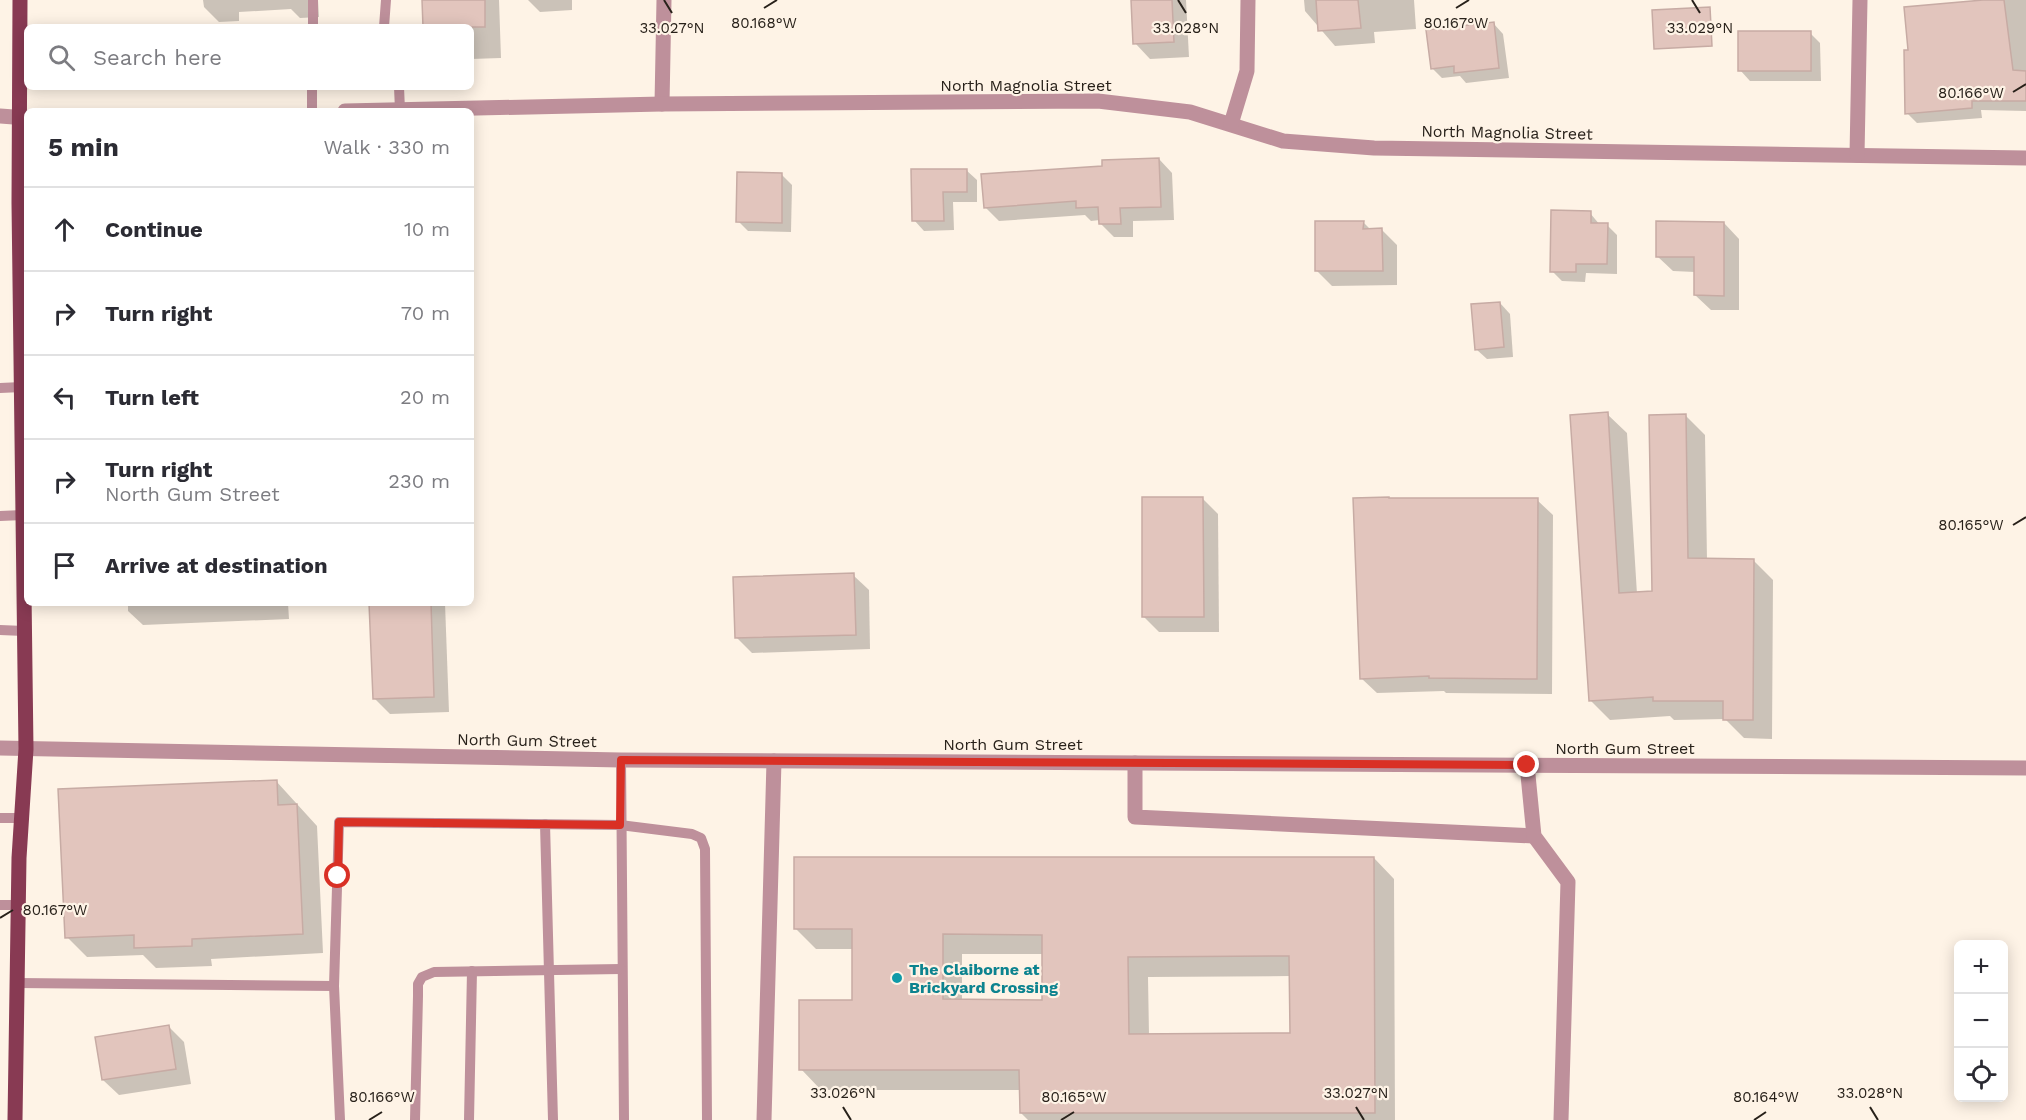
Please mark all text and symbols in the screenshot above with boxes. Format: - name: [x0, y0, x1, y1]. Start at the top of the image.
- text: 80.168°W: [731, 14, 797, 32]
- text: 80.167°W: [1424, 14, 1488, 32]
- text: 33.027°N: [639, 19, 705, 37]
- text: 33.028°N: [1153, 19, 1219, 37]
- text: 33.029°N: [1667, 19, 1733, 37]
- search box: [24, 24, 474, 90]
- icon: search: [45, 41, 78, 74]
- text: Search here: [93, 45, 222, 70]
- street label: North Magnolia Street: [940, 76, 1112, 95]
- text: 80.166°W: [1938, 84, 2004, 102]
- street label: North Magnolia Street: [1421, 122, 1593, 143]
- text: 5 min: [48, 132, 119, 162]
- text: Walk · 330 m: [323, 135, 450, 159]
- icon: ahead: [48, 213, 81, 246]
- text: Continue: [105, 217, 203, 242]
- text: 10 m: [404, 217, 450, 241]
- icon: right: [48, 297, 81, 330]
- text: Turn right: [105, 301, 212, 326]
- text: 70 m: [401, 301, 450, 325]
- icon: left: [48, 381, 81, 414]
- text: Turn left: [105, 385, 199, 410]
- text: 20 m: [400, 385, 450, 409]
- text: Turn right: [105, 457, 212, 482]
- icon: right: [48, 465, 81, 498]
- text: 230 m: [388, 469, 450, 493]
- text: North Gum Street: [105, 482, 280, 506]
- text: 80.165°W: [1938, 516, 2004, 534]
- icon: arrive: [48, 549, 81, 582]
- text: Arrive at destination: [105, 553, 328, 578]
- street label: North Gum Street: [457, 730, 597, 751]
- street label: North Gum Street: [943, 735, 1083, 754]
- street label: North Gum Street: [1555, 739, 1695, 758]
- route end: [1513, 751, 1539, 777]
- route start: [324, 862, 350, 888]
- text: 80.167°W: [23, 901, 87, 919]
- map controls: [1954, 940, 2008, 1102]
- button: +: [1954, 940, 2008, 994]
- place label: The Claiborne at Brickyard Crossing: [909, 960, 1058, 997]
- marker: The Claiborne at Brickyard Crossing: [890, 971, 904, 985]
- button: −: [1954, 994, 2008, 1048]
- button: locate: [1954, 1048, 2008, 1102]
- text: 33.026°N: [810, 1084, 876, 1102]
- text: 33.027°N: [1323, 1084, 1389, 1102]
- text: 33.028°N: [1837, 1084, 1903, 1102]
- text: 80.166°W: [349, 1088, 415, 1106]
- text: 80.165°W: [1041, 1088, 1107, 1106]
- text: 80.164°W: [1733, 1088, 1799, 1106]

